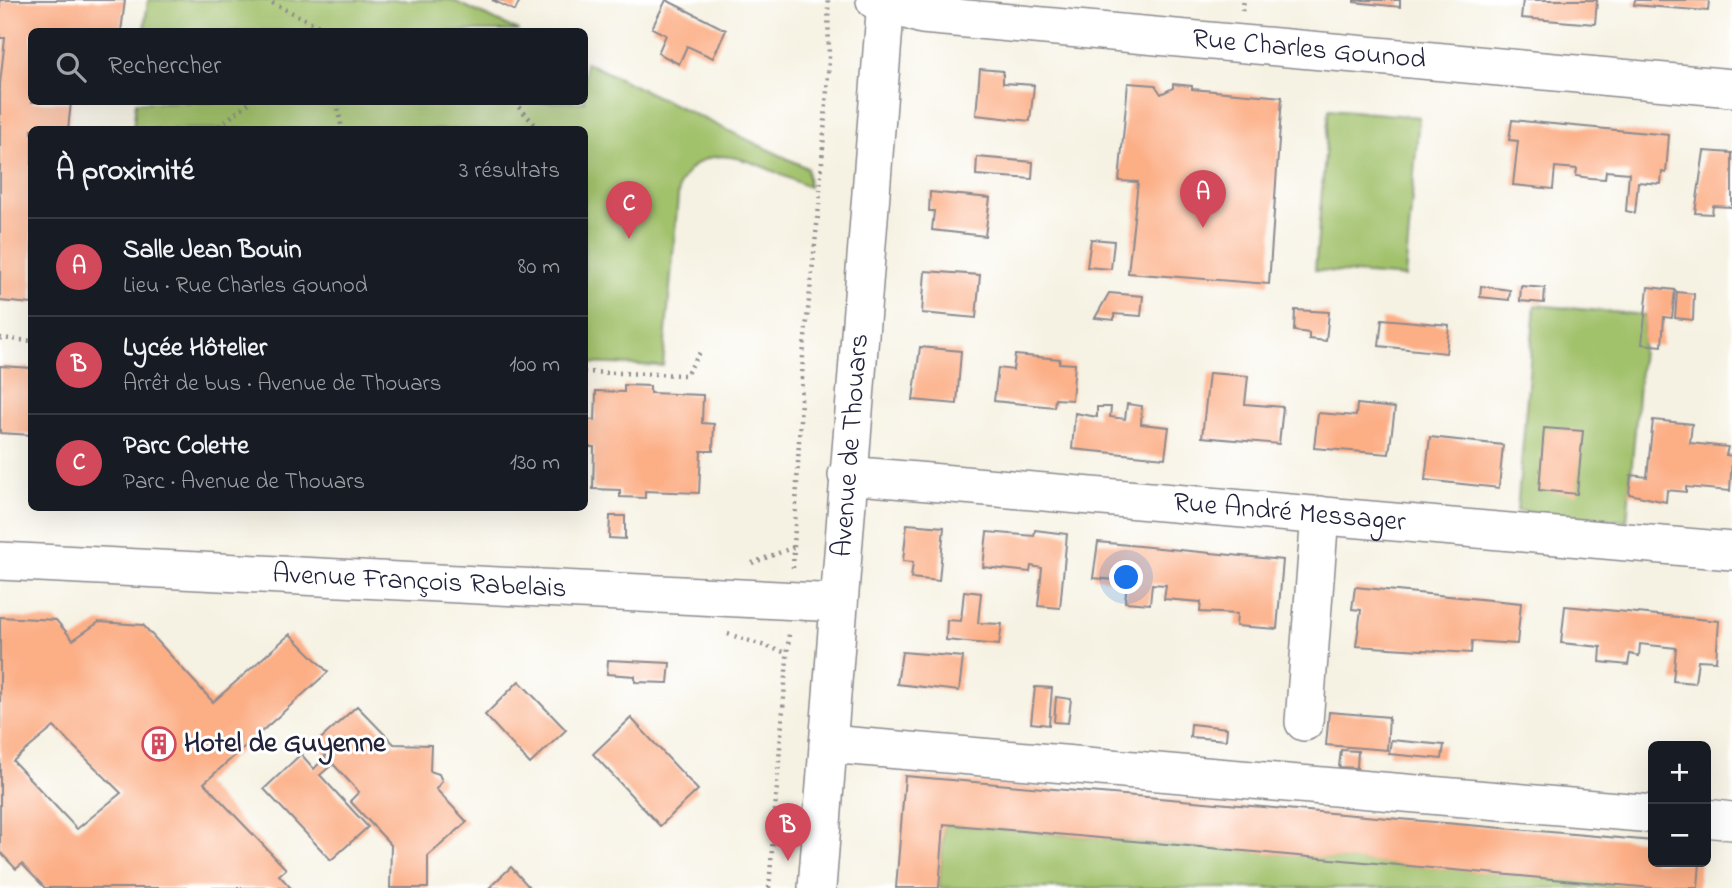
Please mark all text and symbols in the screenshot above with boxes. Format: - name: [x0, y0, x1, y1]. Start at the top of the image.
- street label: Rue Charles Gounod: [1191, 19, 1428, 81]
- search box: [28, 28, 588, 105]
- icon: search: [52, 48, 90, 86]
- text: Rechercher: [108, 48, 221, 86]
- text: À proximité: [56, 150, 194, 194]
- text: 3 résultats: [459, 155, 560, 188]
- pin: A: [1180, 170, 1226, 228]
- pin: C: [606, 181, 652, 239]
- text: Salle Jean Bouin: [123, 232, 302, 270]
- text: A: [72, 251, 86, 284]
- text: 80 m: [518, 251, 560, 284]
- text: Lieu · Rue Charles Gounod: [123, 270, 368, 303]
- text: Lycée Hôtelier: [123, 330, 267, 368]
- street label: Avenue de Thouars: [822, 332, 881, 559]
- text: B: [71, 349, 87, 382]
- text: 100 m: [509, 349, 560, 382]
- text: Arrêt de bus · Avenue de Thouars: [123, 368, 441, 401]
- text: Parc Colette: [123, 428, 249, 466]
- text: C: [73, 447, 85, 480]
- text: 130 m: [510, 447, 560, 480]
- text: Parc · Avenue de Thouars: [123, 466, 365, 499]
- street label: Rue André Messager: [1171, 483, 1408, 543]
- street label: Avenue François Rabelais: [271, 554, 568, 610]
- your location: [1109, 560, 1143, 594]
- place label: Hotel de Guyenne: [184, 724, 387, 765]
- building icon: Hotel de Guyenne: [140, 725, 178, 763]
- map controls: [1648, 741, 1711, 867]
- button: +: [1648, 741, 1711, 804]
- pin: B: [765, 803, 811, 861]
- button: −: [1648, 804, 1711, 867]

